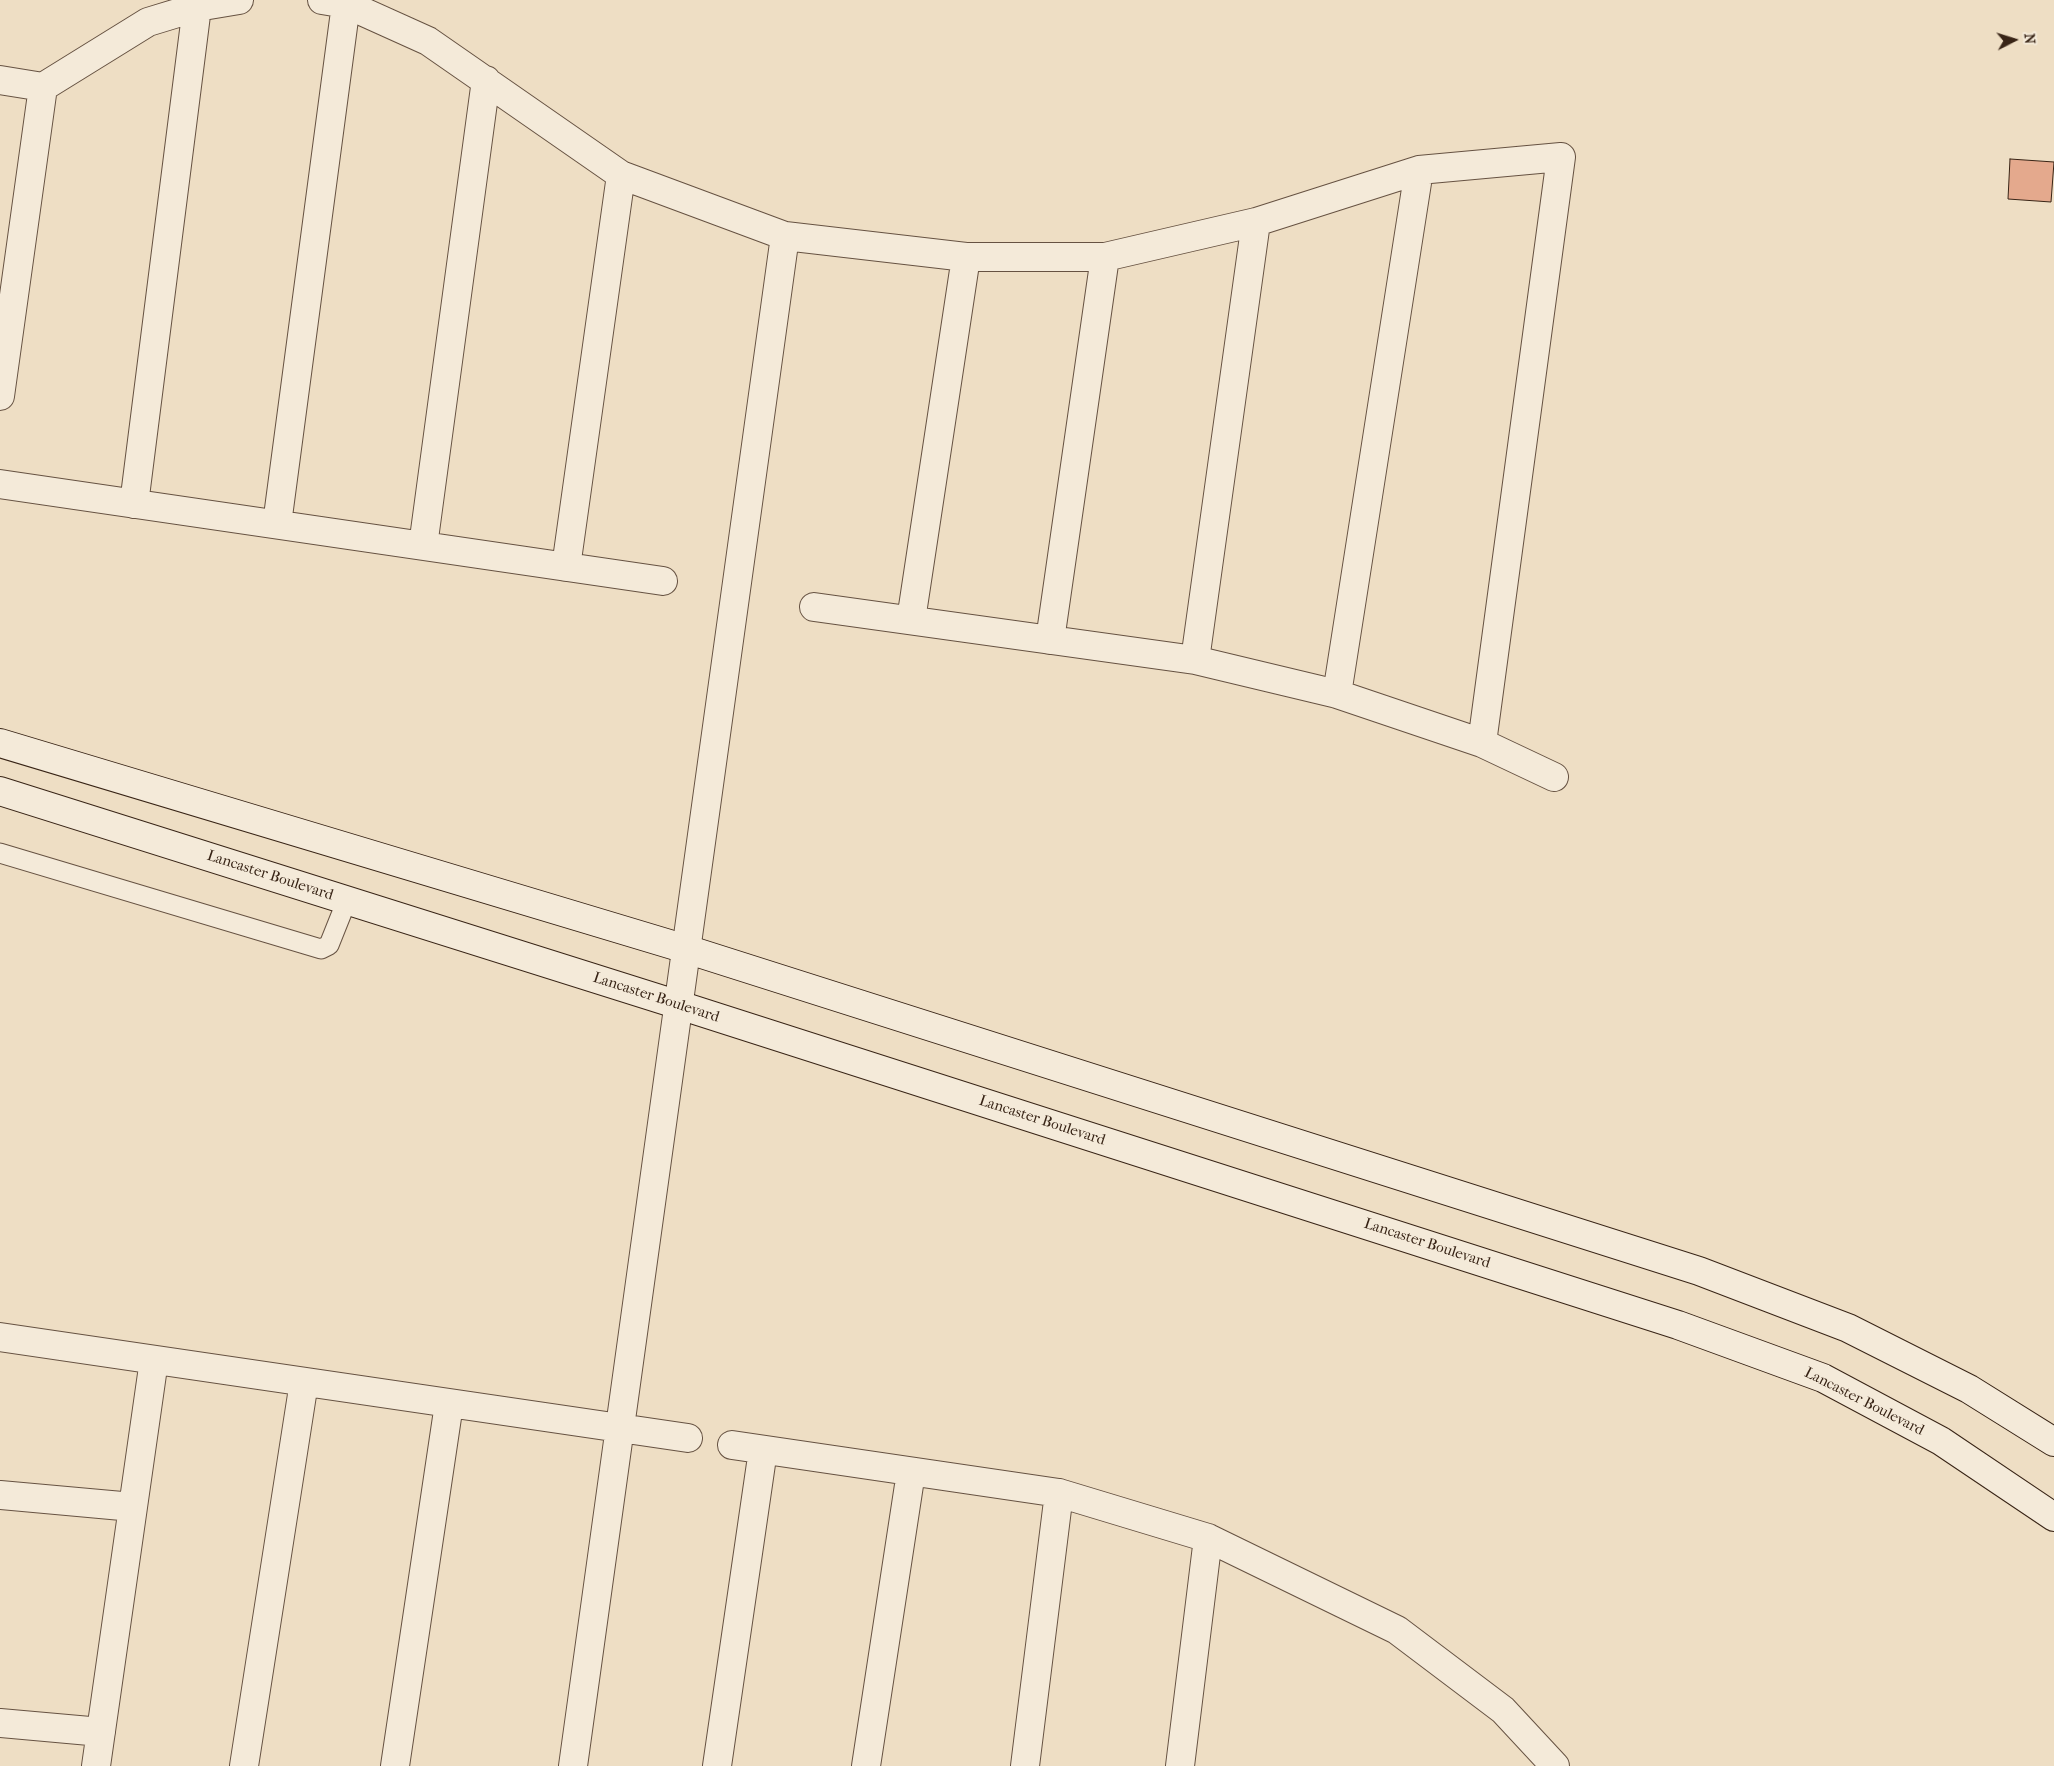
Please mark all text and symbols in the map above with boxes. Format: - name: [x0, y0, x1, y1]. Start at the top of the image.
- north arrow: [1989, 15, 2039, 65]
- text: N: [2021, 33, 2038, 45]
- street label: Lancaster Boulevard: [205, 847, 335, 905]
- street label: Lancaster Boulevard: [591, 969, 721, 1027]
- street label: Lancaster Boulevard: [977, 1092, 1107, 1150]
- street label: Lancaster Boulevard: [1362, 1215, 1492, 1273]
- street label: Lancaster Boulevard: [1801, 1364, 1927, 1440]

